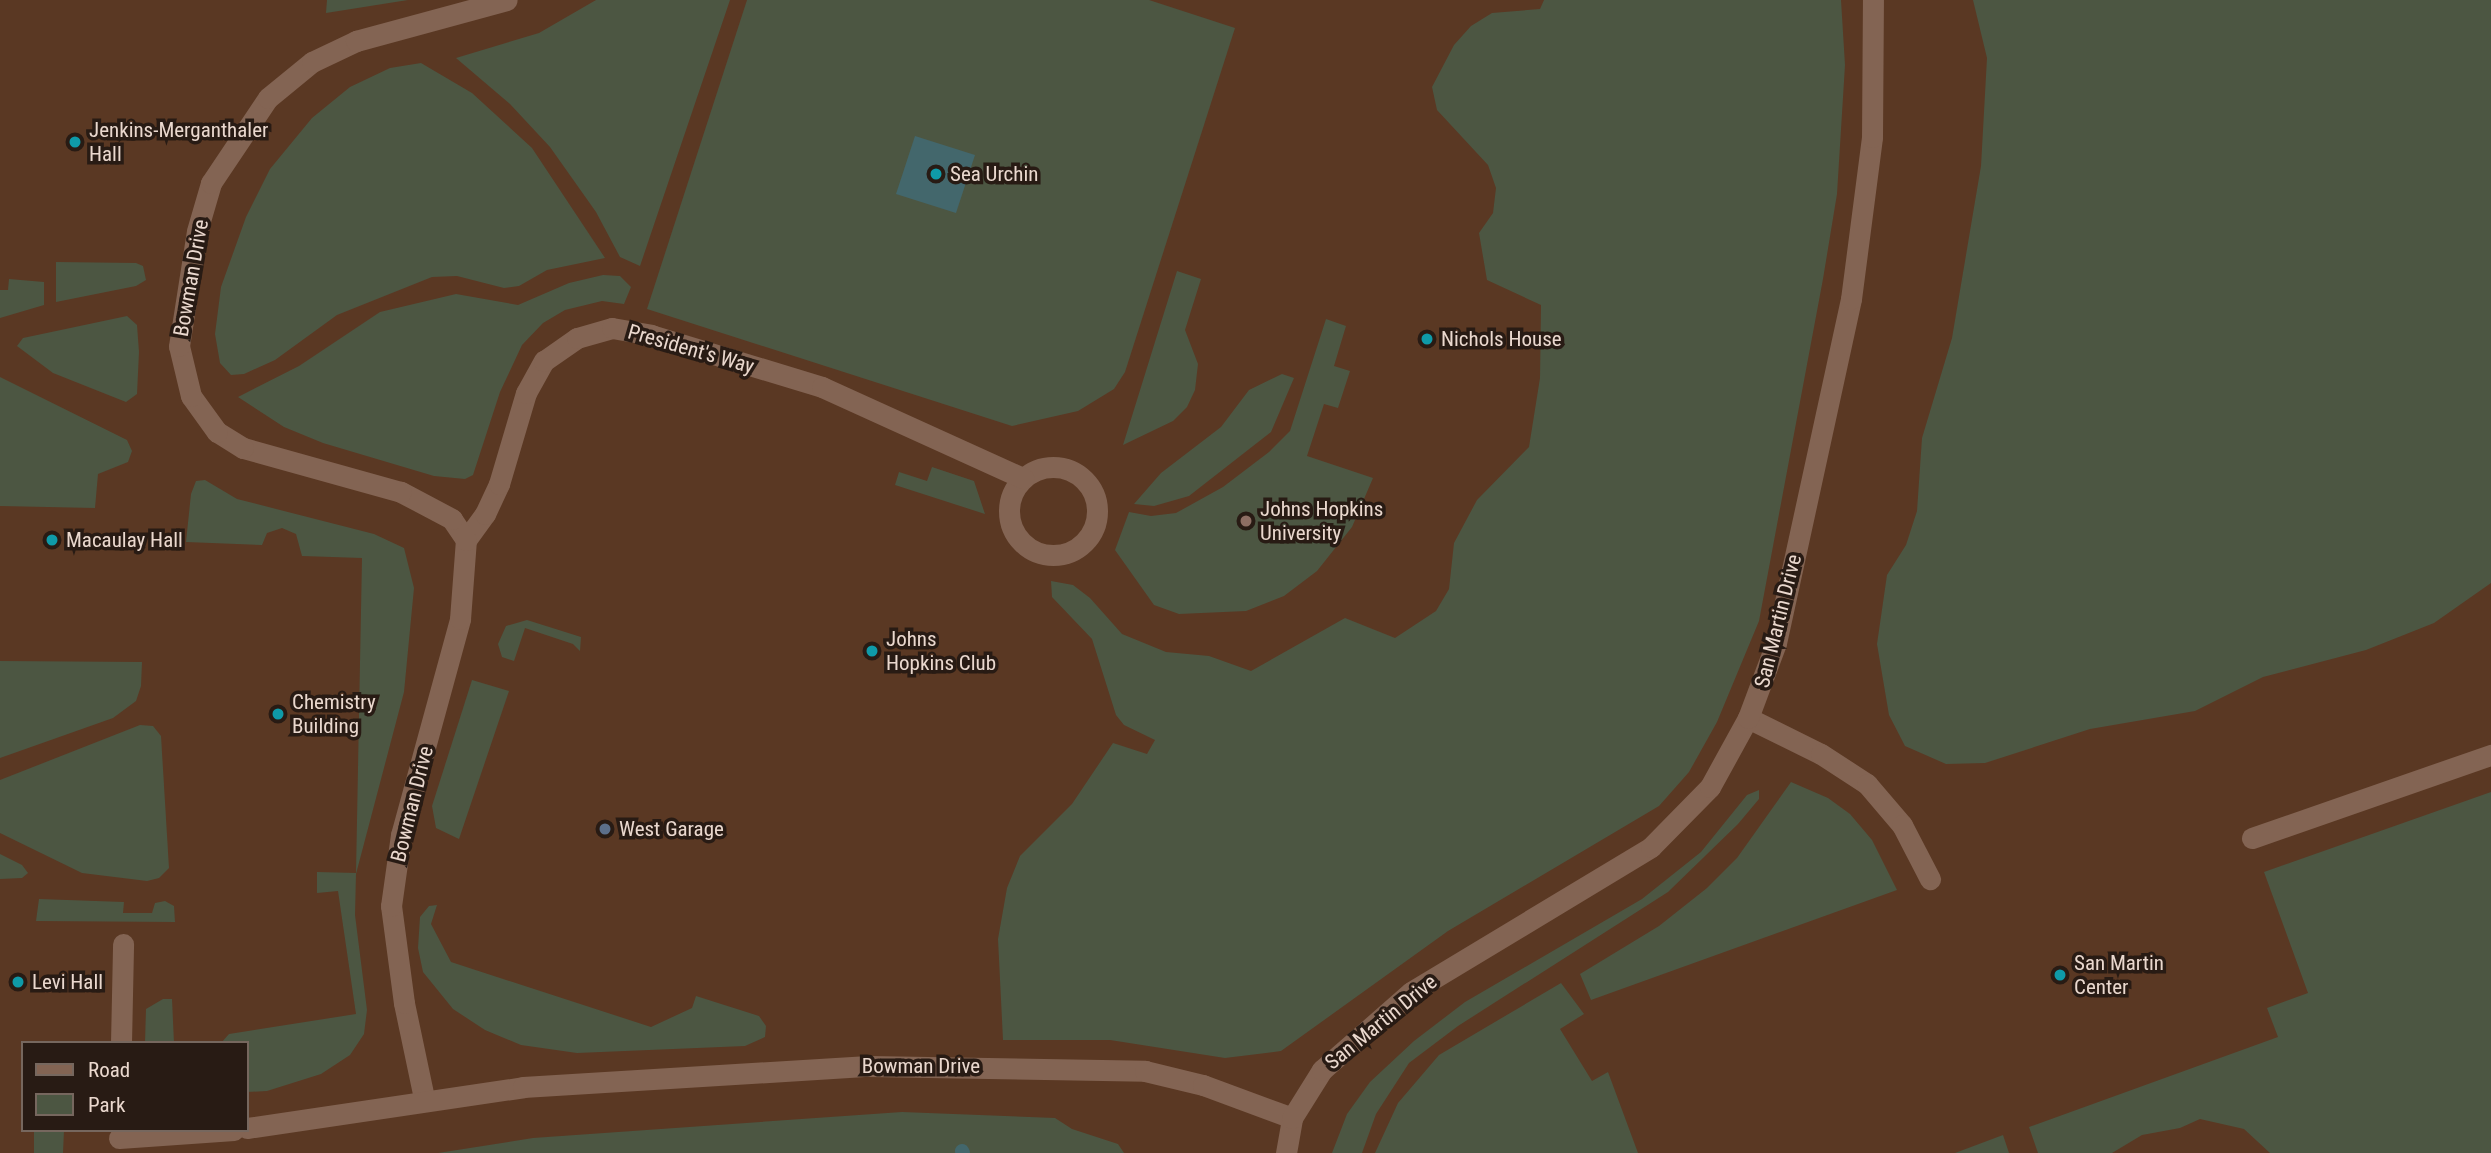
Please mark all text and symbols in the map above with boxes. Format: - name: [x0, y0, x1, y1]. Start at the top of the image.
- place label: Jenkins-Merganthaler Hall: [89, 117, 268, 167]
- marker: Jenkins-Merganthaler Hall: [67, 134, 83, 150]
- place label: Sea Urchin: [950, 161, 1038, 187]
- marker: Sea Urchin: [928, 166, 944, 182]
- street label: Bowman Drive: [168, 218, 214, 338]
- street label: President's Way: [625, 319, 757, 379]
- place label: Nichols House: [1441, 326, 1562, 352]
- marker: Nichols House: [1419, 331, 1435, 347]
- place label: Johns Hopkins University: [1260, 496, 1383, 546]
- marker: Johns Hopkins University: [1238, 513, 1254, 529]
- place label: Macaulay Hall: [66, 527, 183, 553]
- marker: Macaulay Hall: [44, 532, 60, 548]
- street label: San Martin Drive: [1749, 552, 1807, 690]
- place label: Johns Hopkins Club: [886, 626, 996, 676]
- marker: Johns Hopkins Club: [864, 643, 880, 659]
- place label: Chemistry Building: [292, 689, 376, 739]
- marker: Chemistry Building: [270, 706, 286, 722]
- street label: Bowman Drive: [385, 744, 439, 864]
- place label: West Garage: [619, 816, 724, 842]
- marker: West Garage: [597, 821, 613, 837]
- place label: San Martin Center: [2074, 950, 2164, 1000]
- marker: San Martin Center: [2052, 967, 2068, 983]
- place label: Levi Hall: [32, 969, 103, 995]
- street label: San Martin Drive: [1320, 969, 1442, 1075]
- marker: Levi Hall: [10, 974, 26, 990]
- legend: [21, 1041, 248, 1132]
- street label: Bowman Drive: [862, 1053, 980, 1079]
- text: Road: [88, 1058, 130, 1082]
- text: Park: [88, 1093, 125, 1117]

